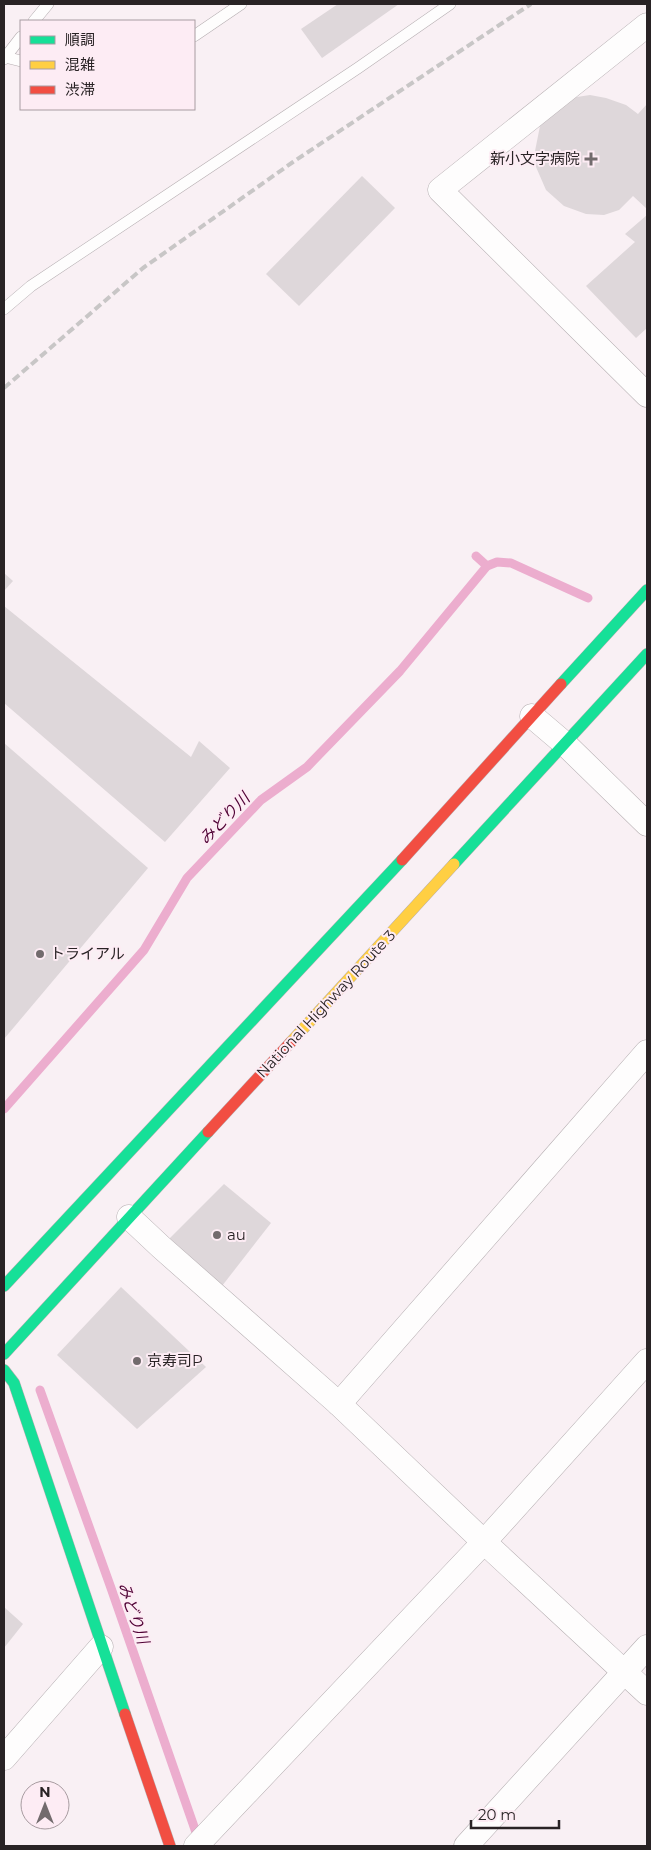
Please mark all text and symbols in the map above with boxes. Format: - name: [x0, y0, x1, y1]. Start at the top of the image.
- legend: [20, 20, 195, 110]
- text: 順調: [65, 30, 95, 49]
- text: 混雑: [65, 55, 95, 74]
- text: 渋滞: [65, 80, 95, 99]
- place label: 新小文字病院: [490, 149, 580, 168]
- marker: 新小文字病院: [584, 152, 598, 166]
- water label: みどり川: [195, 787, 255, 848]
- street label: National Highway Route 3: [252, 926, 399, 1081]
- place label: トライアル: [50, 944, 125, 963]
- marker: トライアル: [34, 948, 46, 960]
- place label: au: [227, 1225, 246, 1244]
- marker: au: [211, 1229, 223, 1241]
- place label: 京寿司P: [147, 1351, 203, 1370]
- marker: 京寿司P: [131, 1355, 143, 1367]
- water label: みどり川: [114, 1580, 154, 1648]
- north arrow: [20, 1780, 70, 1830]
- text: N: [39, 1783, 51, 1801]
- scale bar: [471, 1798, 558, 1830]
- text: 20 m: [478, 1805, 516, 1824]

